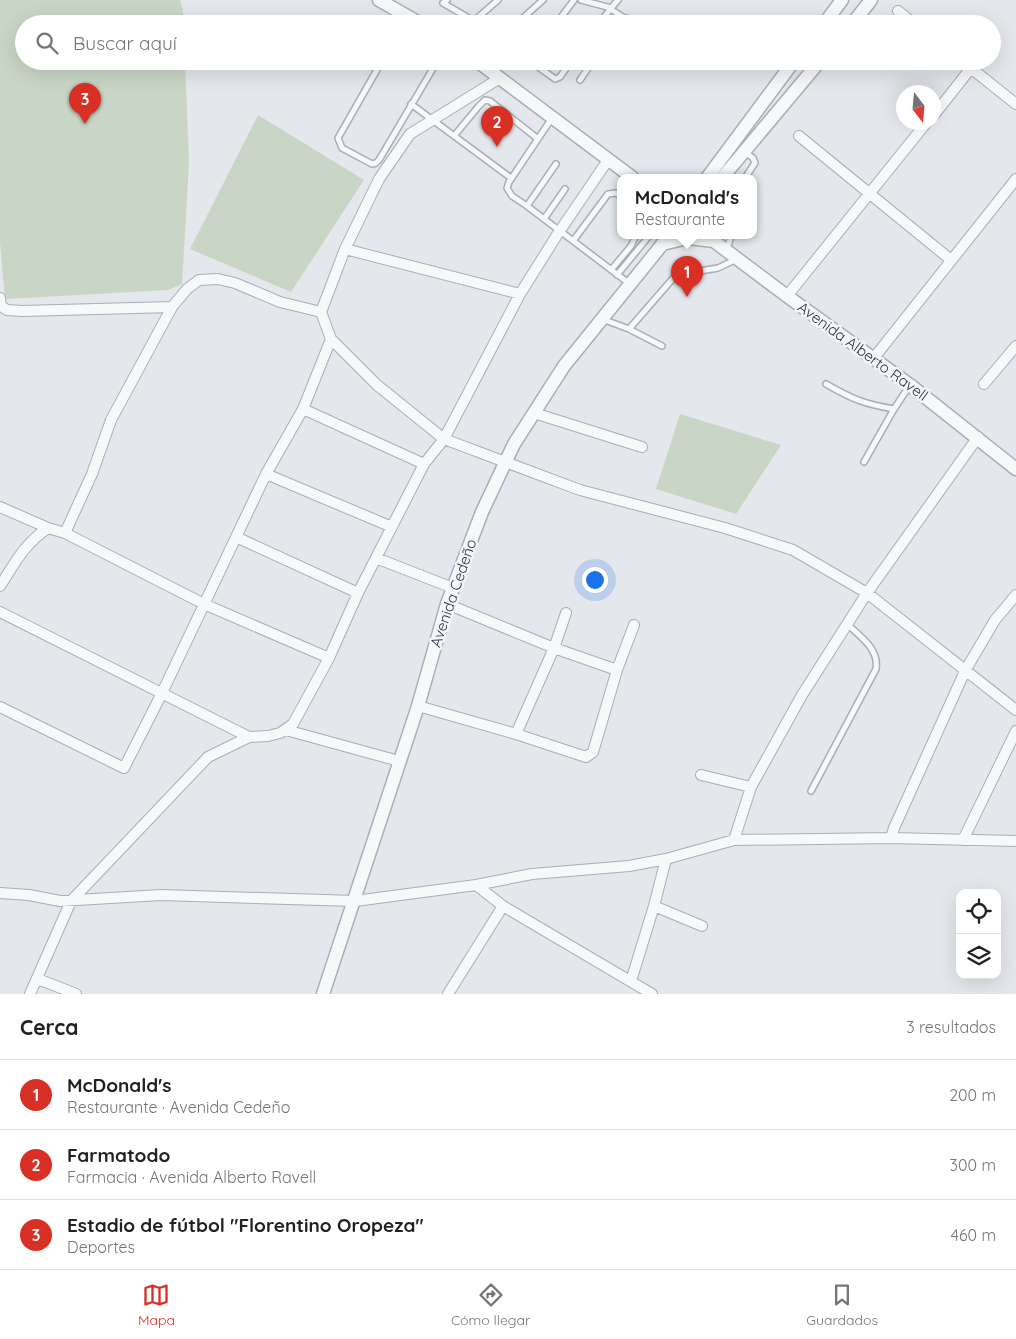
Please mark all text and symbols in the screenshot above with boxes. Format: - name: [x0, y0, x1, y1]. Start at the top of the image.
- search box: [15, 15, 1001, 70]
- icon: search: [33, 29, 61, 57]
- text: Buscar aquí: [73, 31, 177, 55]
- pin: 3: [69, 83, 101, 124]
- north arrow: [896, 85, 941, 130]
- pin: 2: [481, 106, 513, 147]
- popup: [617, 174, 757, 239]
- text: McDonald's: [635, 185, 739, 209]
- text: Restaurante: [635, 209, 725, 229]
- pin: 1: [671, 256, 703, 297]
- street label: Avenida Alberto Ravell: [794, 297, 932, 405]
- street label: Avenida Cedeño: [426, 536, 480, 650]
- your location: [582, 567, 608, 593]
- map controls: [956, 889, 1001, 979]
- button: locate: [956, 889, 1001, 934]
- button: layers: [956, 934, 1001, 979]
- text: Cerca: [20, 1014, 78, 1040]
- text: 3 resultados: [906, 1017, 996, 1037]
- text: McDonald's: [67, 1073, 171, 1097]
- text: 1: [33, 1085, 39, 1105]
- text: 200 m: [949, 1085, 996, 1105]
- text: Restaurante · Avenida Cedeño: [67, 1097, 290, 1117]
- text: Farmatodo: [67, 1143, 170, 1167]
- text: 2: [31, 1155, 41, 1175]
- text: 300 m: [950, 1155, 996, 1175]
- text: Farmacia · Avenida Alberto Ravell: [67, 1167, 316, 1187]
- text: Estadio de fútbol "Florentino Oropeza": [67, 1213, 424, 1237]
- text: 3: [32, 1225, 40, 1245]
- text: 460 m: [950, 1225, 996, 1245]
- text: Deportes: [67, 1237, 135, 1257]
- tab: Mapa: [138, 1281, 175, 1329]
- tab: Cómo llegar: [451, 1281, 530, 1329]
- tab: Guardados: [806, 1281, 878, 1329]

